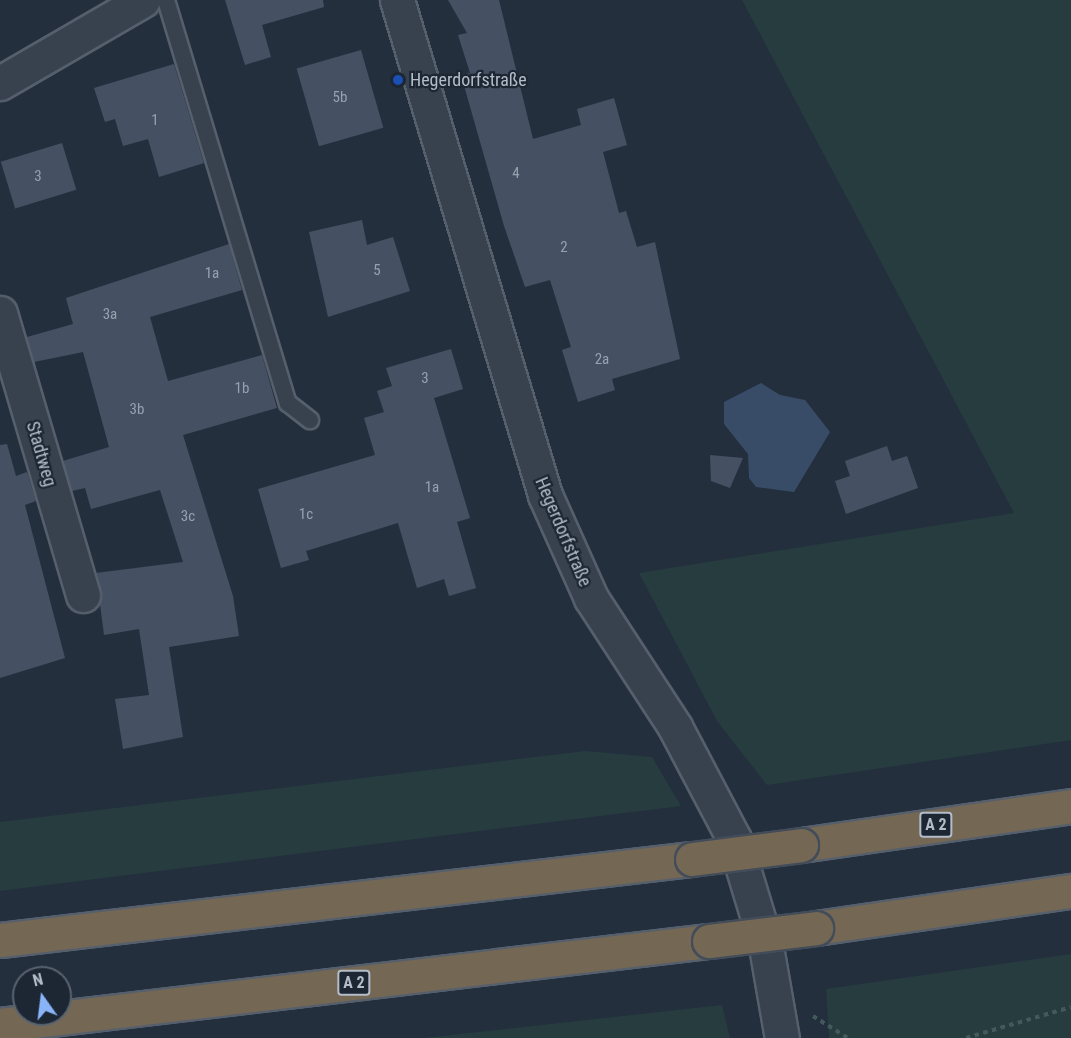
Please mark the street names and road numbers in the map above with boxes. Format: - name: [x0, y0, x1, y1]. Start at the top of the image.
- street label: Stadtweg: [21, 419, 61, 489]
- street label: Hegerdorfstraße: [530, 474, 596, 590]
- road number: A 2: [918, 812, 954, 838]
- road number: A 2: [336, 970, 372, 996]

